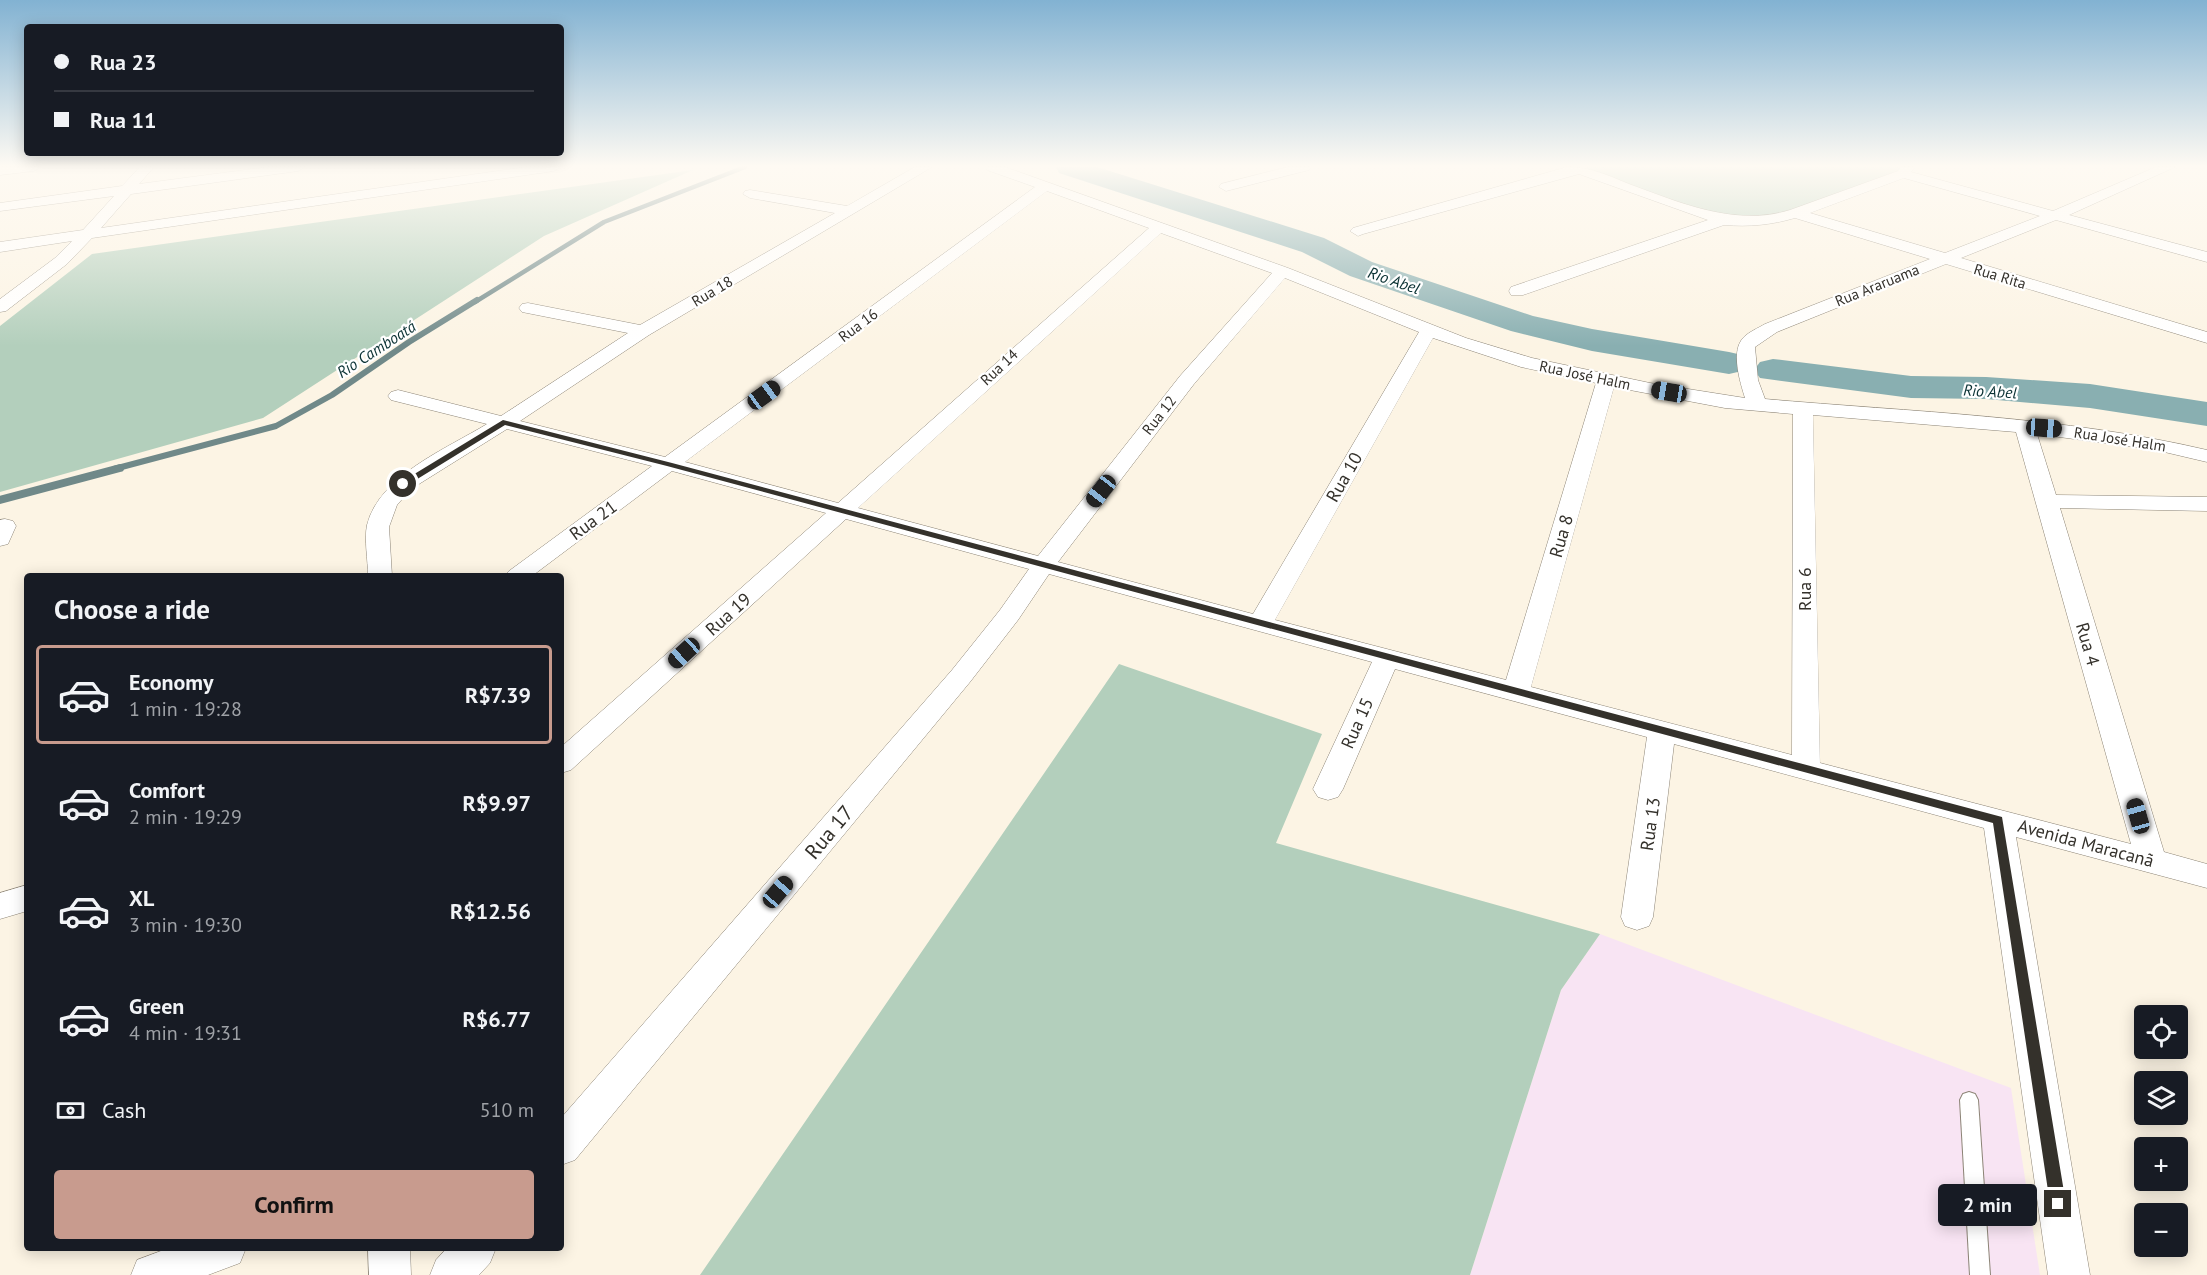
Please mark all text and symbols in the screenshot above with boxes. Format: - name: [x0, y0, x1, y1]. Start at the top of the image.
- text: Rua 23: [90, 48, 157, 76]
- text: Rua 11: [90, 106, 157, 134]
- street label: Rua Araruama: [1832, 259, 1922, 311]
- street label: Rua Rita: [1972, 259, 2028, 293]
- water label: Rio Abel: [1365, 262, 1423, 298]
- street label: Rua 18: [688, 271, 736, 311]
- street label: Rua 16: [834, 304, 882, 346]
- water label: Rio Camboatá: [333, 316, 419, 382]
- street label: Rua 14: [976, 345, 1022, 389]
- street label: Rua José Halm: [1538, 356, 1632, 394]
- car: [744, 377, 784, 413]
- car: [1650, 380, 1688, 404]
- water label: Rio Abel: [1963, 380, 2018, 402]
- street label: Rua 12: [1138, 392, 1180, 438]
- car: [2025, 418, 2063, 438]
- street label: Rua José Halm: [2073, 422, 2167, 456]
- street label: Rua 10: [1321, 448, 1367, 506]
- route start: [389, 470, 416, 497]
- car: [1083, 471, 1119, 511]
- street label: Rua 21: [565, 495, 621, 545]
- street label: Rua 8: [1544, 512, 1578, 560]
- street label: Rua 6: [1793, 567, 1816, 611]
- street label: Rua 19: [700, 588, 756, 640]
- text: Choose a ride: [54, 592, 210, 626]
- street label: Rua 4: [2071, 620, 2105, 668]
- car: [665, 634, 703, 672]
- icon: car: [57, 668, 111, 722]
- text: Economy: [129, 668, 213, 696]
- text: R$7.39: [465, 681, 531, 709]
- street label: Rua 15: [1336, 694, 1378, 752]
- text: 1 min · 19:28: [129, 696, 242, 722]
- icon: car: [57, 776, 111, 830]
- text: Comfort: [129, 776, 205, 804]
- text: R$9.97: [462, 789, 531, 817]
- street label: Rua 13: [1635, 796, 1665, 852]
- car: [2124, 796, 2152, 836]
- street label: Rua 17: [799, 799, 859, 865]
- text: 2 min · 19:29: [129, 804, 242, 830]
- street label: Avenida Maracanã: [2016, 814, 2156, 872]
- car: [759, 873, 797, 911]
- icon: car: [57, 884, 111, 938]
- text: XL: [129, 884, 154, 912]
- text: R$12.56: [450, 897, 531, 925]
- text: 3 min · 19:30: [129, 912, 242, 938]
- icon: car: [57, 992, 111, 1046]
- text: Green: [129, 992, 184, 1020]
- text: R$6.77: [462, 1005, 531, 1033]
- map controls: [2134, 1005, 2188, 1257]
- button: locate: [2134, 1005, 2188, 1059]
- text: 4 min · 19:31: [129, 1020, 242, 1046]
- button: layers: [2134, 1071, 2188, 1125]
- icon: cash: [54, 1094, 87, 1127]
- text: Cash: [102, 1096, 146, 1124]
- text: 510 m: [480, 1097, 534, 1123]
- button: +: [2134, 1137, 2188, 1191]
- button: Confirm: [54, 1170, 534, 1239]
- callout: 2 min: [1938, 1183, 2037, 1225]
- route end: [2044, 1190, 2071, 1217]
- text: 2 min: [1963, 1192, 2012, 1218]
- button: −: [2134, 1203, 2188, 1257]

